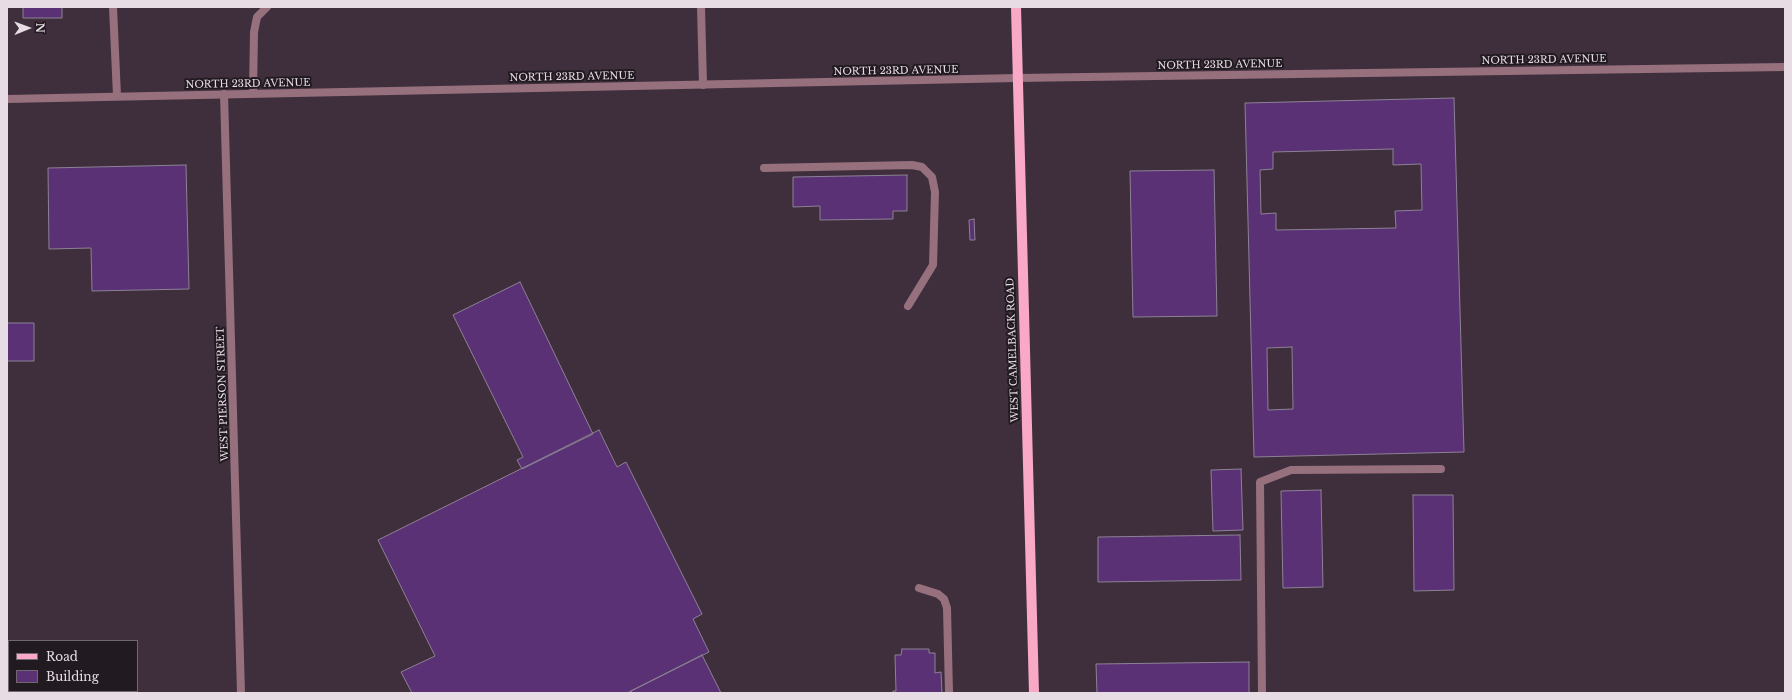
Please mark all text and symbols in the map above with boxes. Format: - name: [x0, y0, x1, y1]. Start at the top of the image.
- north arrow: [8, 8, 48, 48]
- text: N: [33, 22, 47, 33]
- street label: NORTH 23RD AVENUE: [1481, 53, 1607, 67]
- street label: NORTH 23RD AVENUE: [1157, 58, 1283, 72]
- street label: NORTH 23RD AVENUE: [833, 64, 959, 78]
- street label: NORTH 23RD AVENUE: [509, 70, 635, 84]
- street label: NORTH 23RD AVENUE: [185, 77, 311, 91]
- street label: WEST CAMELBACK ROAD: [1004, 278, 1022, 422]
- street label: WEST PIERSON STREET: [215, 326, 231, 462]
- legend: [8, 640, 138, 692]
- text: Road: [46, 649, 78, 664]
- text: Building: [46, 669, 99, 684]

